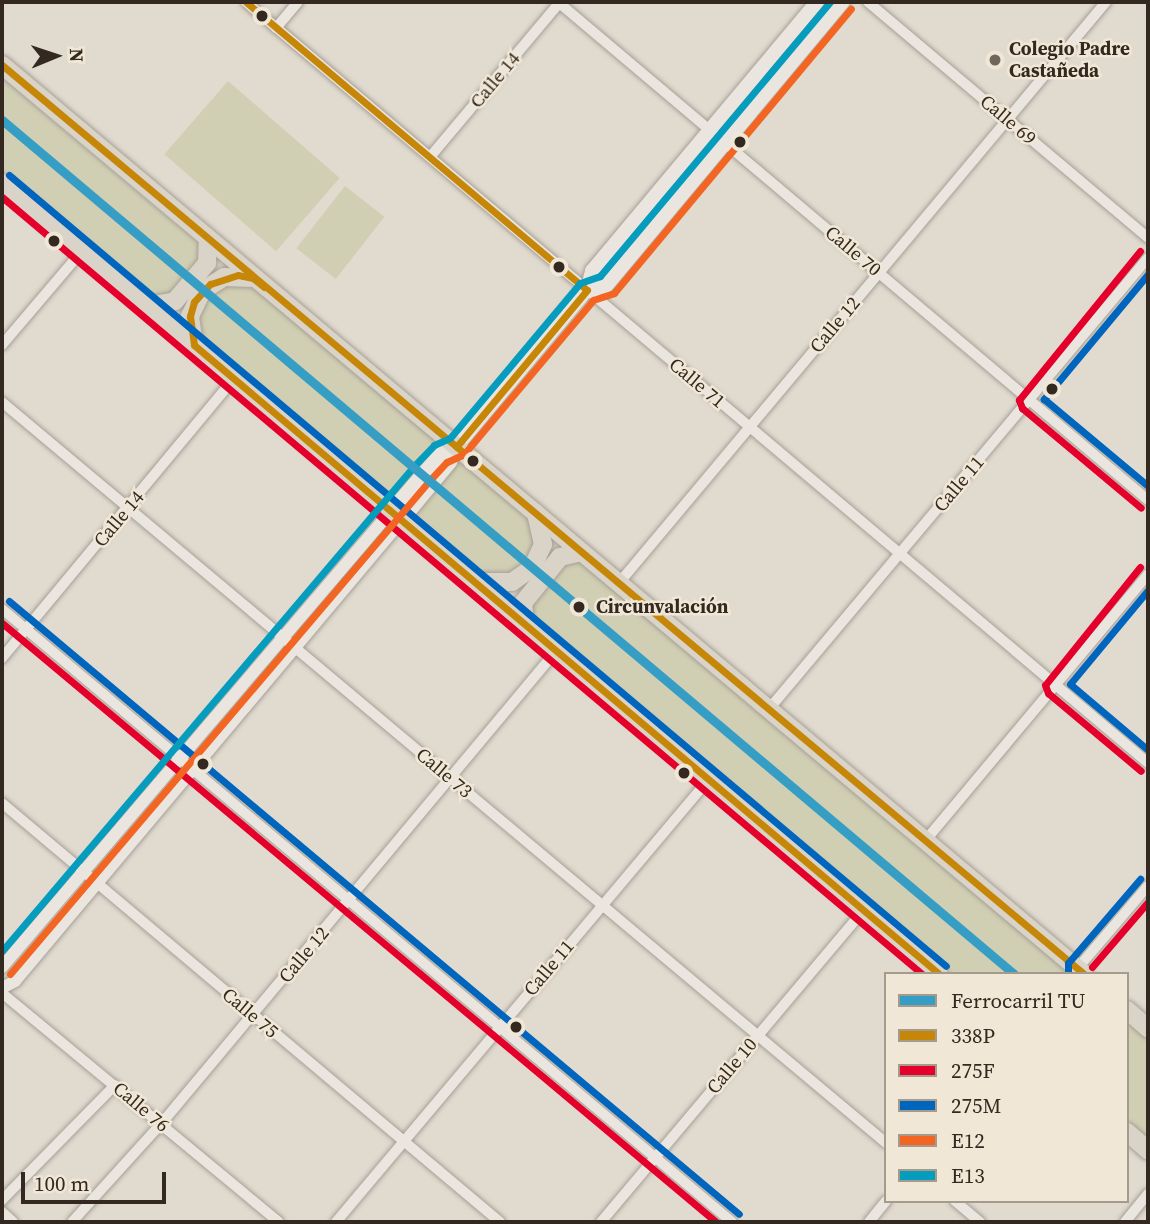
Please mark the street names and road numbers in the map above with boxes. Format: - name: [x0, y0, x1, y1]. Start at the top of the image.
- street label: Calle 14: [465, 47, 525, 113]
- street label: Calle 69: [975, 90, 1041, 150]
- street label: Calle 70: [820, 221, 886, 281]
- street label: Calle 12: [805, 292, 865, 358]
- street label: Calle 71: [664, 353, 730, 413]
- street label: Calle 11: [929, 451, 989, 517]
- street label: Calle 14: [89, 486, 149, 552]
- street label: Calle 73: [411, 743, 477, 803]
- street label: Calle 12: [274, 922, 334, 988]
- street label: Calle 11: [519, 935, 579, 1001]
- street label: Calle 75: [217, 983, 283, 1043]
- street label: Calle 10: [702, 1033, 762, 1099]
- street label: Calle 76: [108, 1077, 174, 1137]

